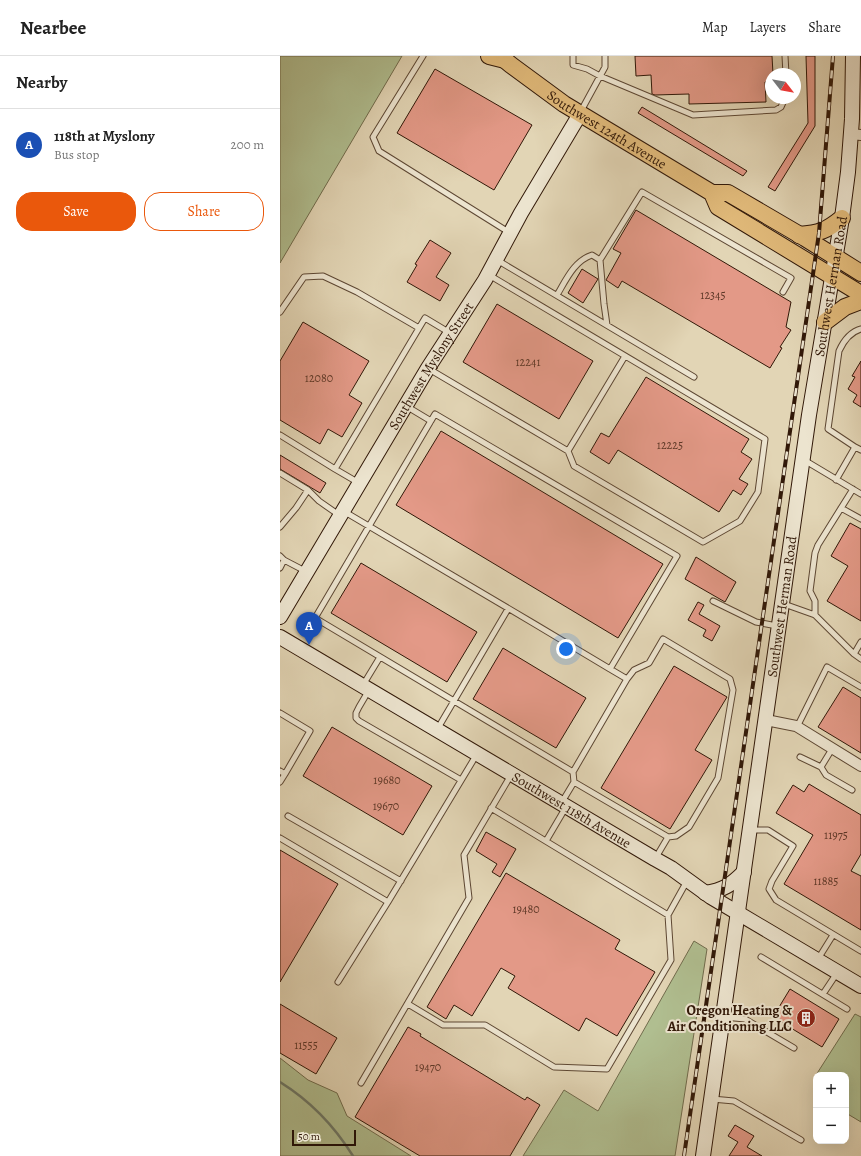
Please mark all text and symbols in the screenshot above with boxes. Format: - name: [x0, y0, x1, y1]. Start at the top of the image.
- text: Nearbee: [20, 15, 86, 41]
- text: Map: [702, 18, 728, 37]
- text: Layers: [750, 18, 786, 37]
- text: Share: [808, 18, 841, 37]
- north arrow: [765, 68, 801, 104]
- text: Nearby: [16, 71, 67, 94]
- street label: Southwest 124th Avenue: [543, 85, 670, 173]
- text: 118th at Myslony: [54, 126, 155, 146]
- text: A: [25, 136, 33, 153]
- text: 200 m: [231, 136, 264, 153]
- text: Bus stop: [54, 146, 99, 163]
- button: Save: [16, 192, 136, 231]
- button: Share: [144, 192, 264, 231]
- street label: Southwest Herman Road: [809, 214, 852, 358]
- house number: 12345: [700, 287, 726, 303]
- street label: Southwest Myslony Street: [384, 298, 478, 433]
- house number: 12241: [515, 354, 541, 370]
- house number: 12080: [305, 370, 333, 386]
- house number: 12225: [657, 437, 683, 453]
- street label: Southwest Herman Road: [762, 534, 801, 678]
- pin: A: [296, 612, 322, 645]
- your location: [556, 639, 576, 659]
- street label: Southwest 118th Avenue: [509, 767, 635, 852]
- house number: 19680: [373, 772, 401, 788]
- house number: 19670: [373, 798, 399, 814]
- house number: 11975: [824, 827, 848, 843]
- house number: 11885: [813, 873, 839, 889]
- house number: 19480: [512, 901, 540, 917]
- place label: Oregon Heating & Air Conditioning LLC: [666, 1001, 793, 1036]
- building icon: Oregon Heating & Air Conditioning LLC: [795, 1007, 817, 1029]
- house number: 11555: [294, 1037, 318, 1053]
- house number: 19470: [415, 1059, 441, 1075]
- map controls: [813, 1072, 849, 1144]
- button: +: [813, 1072, 849, 1108]
- button: −: [813, 1108, 849, 1144]
- scale bar: [292, 1128, 356, 1147]
- text: 50 m: [298, 1129, 320, 1144]

